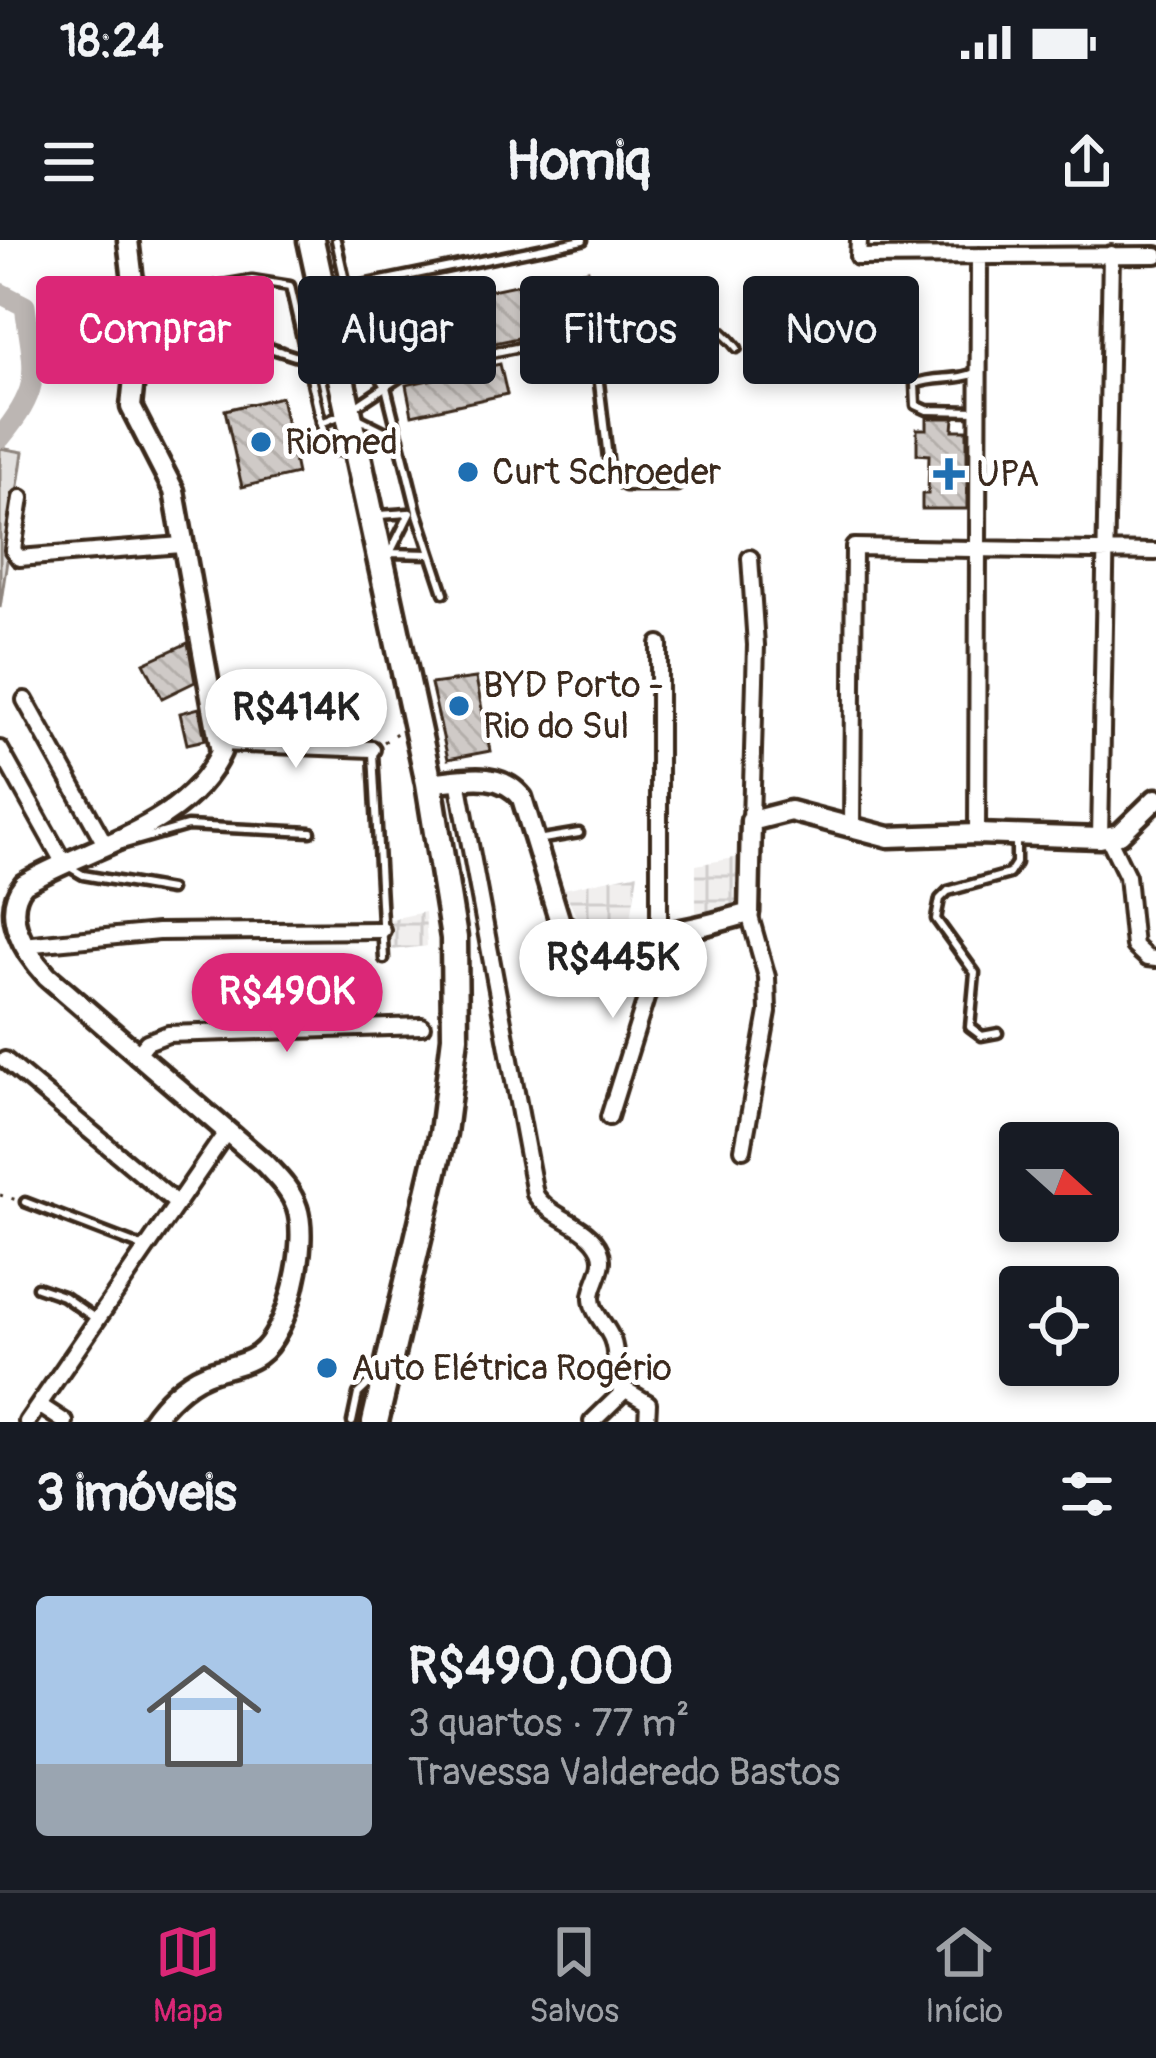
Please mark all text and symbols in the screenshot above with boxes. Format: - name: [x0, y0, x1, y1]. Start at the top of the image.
- text: 18:24: [60, 14, 164, 70]
- text: Homiq: [506, 128, 650, 196]
- icon: menu: [36, 129, 102, 195]
- icon: share: [1054, 129, 1120, 195]
- chip: Comprar: [36, 276, 274, 384]
- chip: Alugar: [298, 276, 496, 384]
- chip: Filtros: [520, 276, 719, 384]
- chip: Novo: [743, 276, 919, 384]
- place label: Riomed: [285, 420, 398, 465]
- marker: Riomed: [248, 429, 274, 455]
- place label: Curt Schroeder: [492, 450, 722, 495]
- place label: UPA: [976, 452, 1039, 497]
- marker: UPA: [933, 458, 965, 490]
- marker: Curt Schroeder: [455, 459, 481, 485]
- place label: BYD Porto - Rio do Sul: [483, 663, 664, 749]
- pin: R$414K: [198, 669, 394, 771]
- text: R$414K: [232, 683, 360, 732]
- marker: BYD Porto - Rio do Sul: [446, 693, 472, 719]
- pin: R$445K: [515, 919, 711, 1021]
- text: R$445K: [546, 933, 680, 982]
- pin: R$490K: [189, 953, 385, 1055]
- text: R$490K: [219, 967, 355, 1016]
- north arrow: [999, 1122, 1119, 1242]
- map controls: [999, 1122, 1119, 1386]
- button: locate: [999, 1266, 1119, 1386]
- place label: Auto Elétrica Rogério: [351, 1346, 672, 1391]
- marker: Auto Elétrica Rogério: [314, 1355, 340, 1381]
- icon: filters: [1054, 1461, 1120, 1527]
- text: 3 imóveis: [36, 1462, 237, 1526]
- text: R$490,000: [408, 1635, 673, 1699]
- icon: home: [132, 1644, 276, 1788]
- text: 3 quartos · 77 m²: [408, 1699, 689, 1748]
- text: Travessa Valderedo Bastos: [408, 1748, 840, 1797]
- tab: Mapa: [153, 1919, 223, 2032]
- tab: Salvos: [529, 1919, 619, 2032]
- tab: Início: [925, 1919, 1003, 2032]

